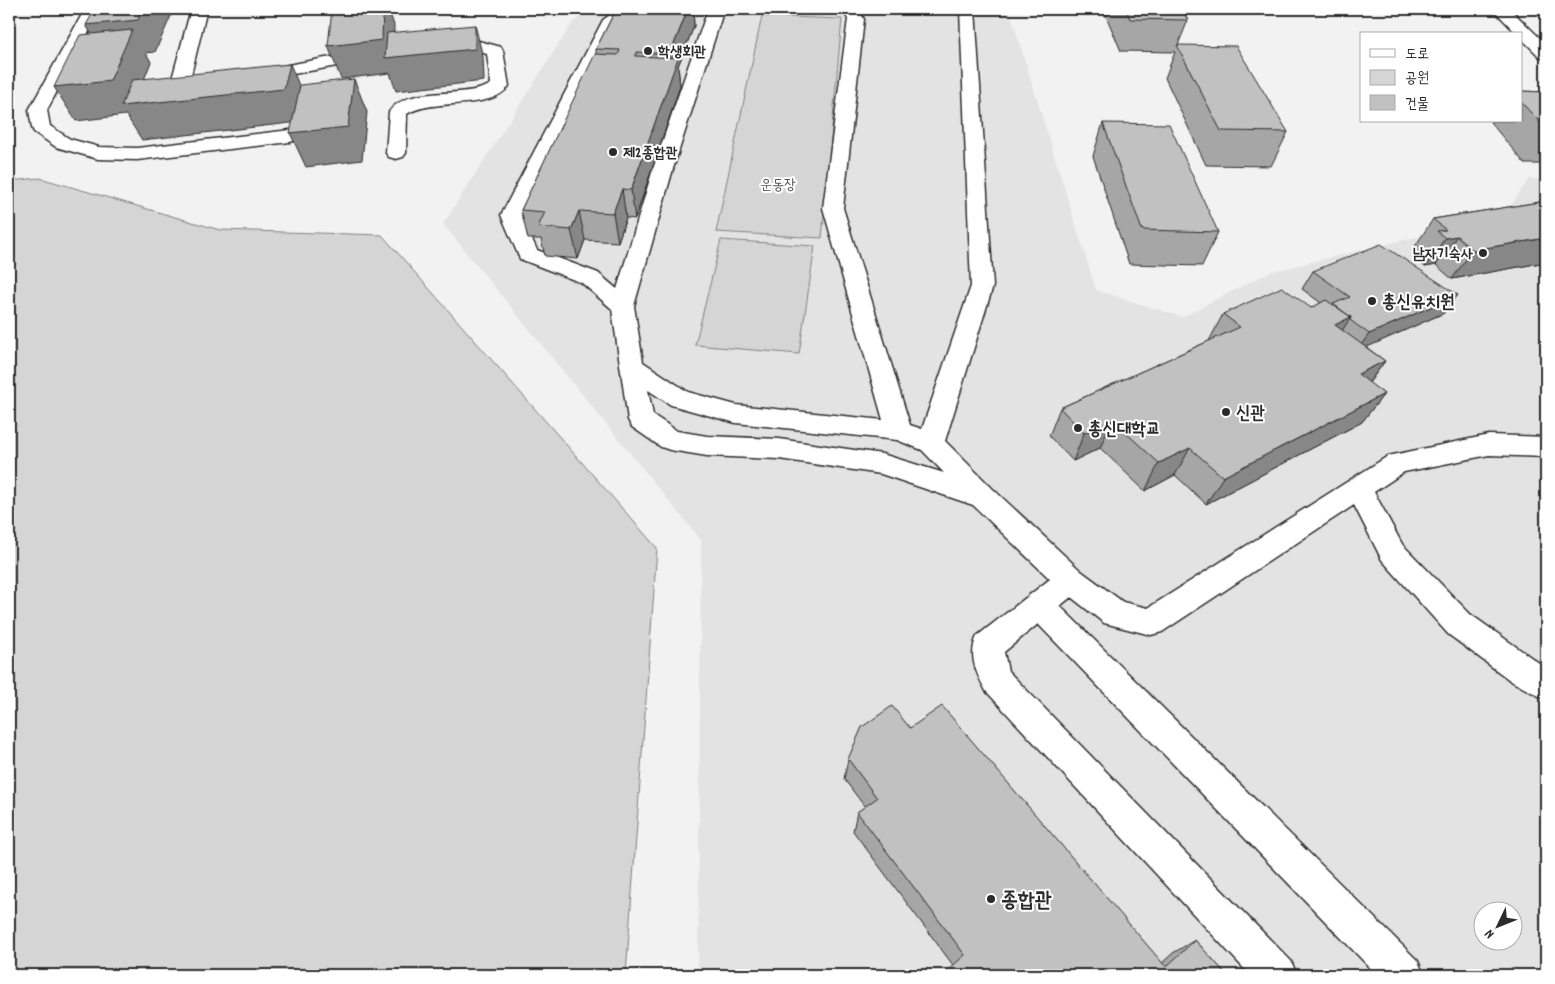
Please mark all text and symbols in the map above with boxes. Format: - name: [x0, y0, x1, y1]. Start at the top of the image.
- legend: [1360, 32, 1522, 122]
- place label: 학생회관: [657, 42, 706, 64]
- text: 도로: [1405, 44, 1429, 66]
- marker: 학생회관: [642, 45, 654, 57]
- text: 공원: [1405, 68, 1429, 90]
- text: 건물: [1405, 94, 1429, 116]
- place label: 제2종합관: [623, 143, 678, 165]
- marker: 제2종합관: [607, 146, 619, 158]
- park label: 운동장: [760, 175, 796, 197]
- place label: 남자기숙사: [1413, 244, 1473, 266]
- marker: 남자기숙사: [1477, 247, 1489, 259]
- place label: 총신유치원: [1382, 291, 1454, 316]
- marker: 총신유치원: [1366, 295, 1378, 307]
- place label: 신관: [1236, 402, 1265, 427]
- marker: 신관: [1220, 406, 1232, 418]
- place label: 총신대학교: [1088, 418, 1160, 443]
- marker: 총신대학교: [1072, 422, 1084, 434]
- place label: 종합관: [1001, 887, 1052, 917]
- marker: 종합관: [985, 893, 997, 905]
- north arrow: [1472, 902, 1522, 952]
- text: N: [1480, 924, 1500, 943]

